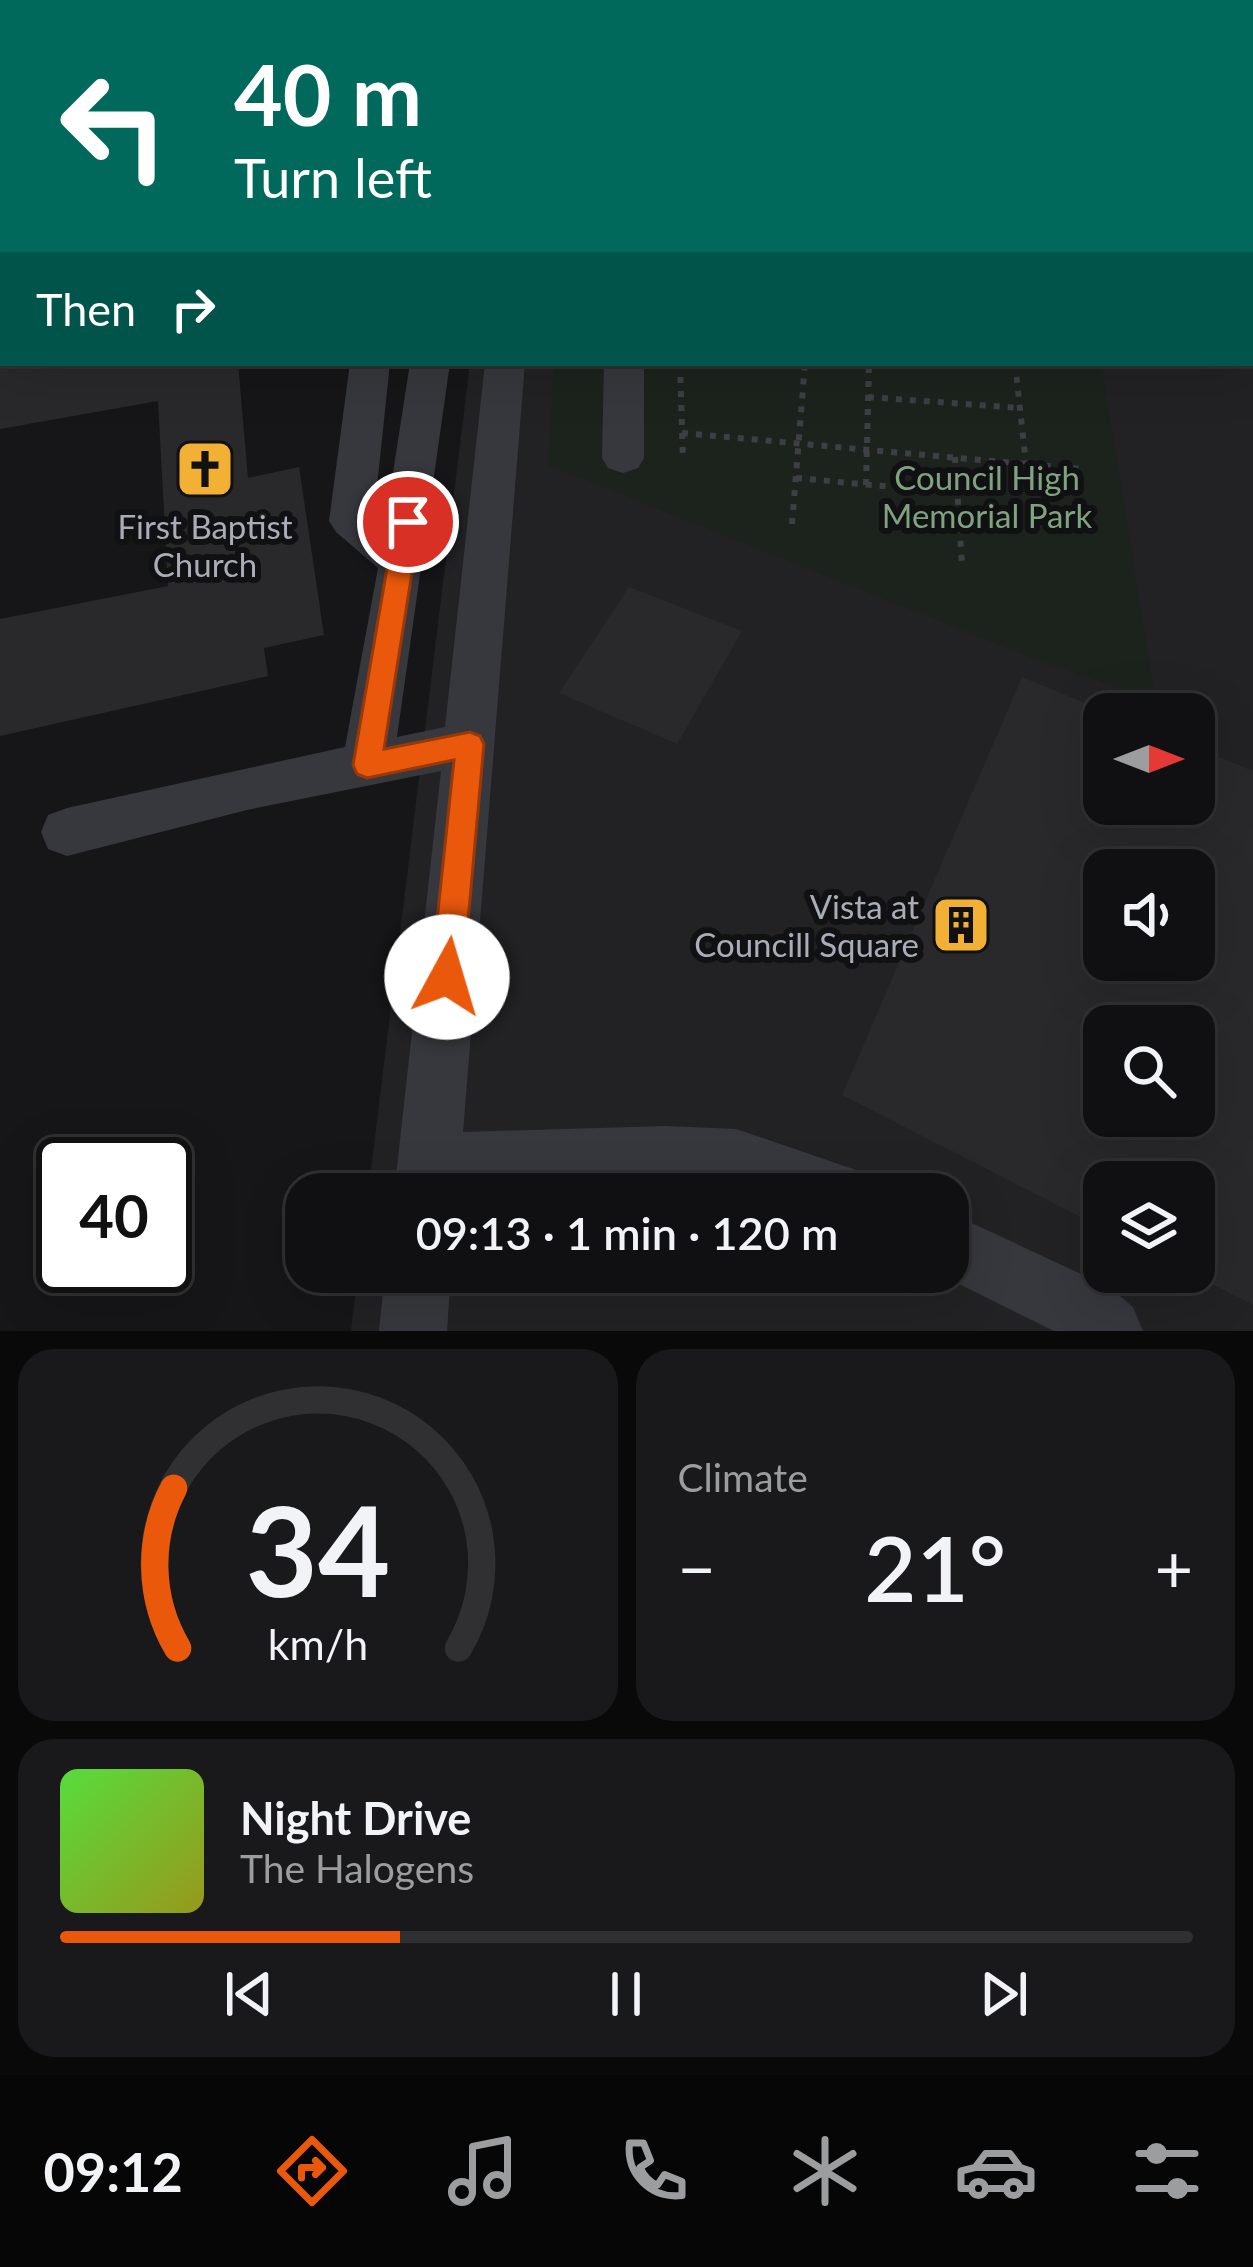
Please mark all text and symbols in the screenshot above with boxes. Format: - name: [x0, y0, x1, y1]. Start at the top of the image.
- text: 40 m: [234, 43, 422, 144]
- icon: left: [36, 48, 192, 204]
- text: Turn left: [234, 145, 432, 210]
- icon: right: [160, 276, 226, 342]
- text: Then: [36, 282, 136, 336]
- church icon: First Baptist Church: [174, 438, 236, 500]
- park label: Council High Memorial Park: [882, 457, 1092, 535]
- pin: [357, 471, 459, 573]
- icon: arrive: [375, 489, 441, 555]
- place label: First Baptist Church: [117, 506, 293, 584]
- north arrow: [1083, 693, 1215, 825]
- map controls: [1083, 693, 1215, 1293]
- button: sound: [1083, 849, 1215, 981]
- place label: Vista at Councill Square: [694, 886, 919, 964]
- building icon: Vista at Councill Square: [930, 894, 992, 956]
- position arrow: [384, 914, 510, 1040]
- button: search: [1083, 1005, 1215, 1137]
- speed limit sign: 40: [36, 1137, 192, 1293]
- button: layers: [1083, 1161, 1215, 1293]
- text: 09:13 · 1 min · 120 m: [416, 1206, 838, 1260]
- text: Climate: [678, 1454, 808, 1500]
- text: 34: [245, 1474, 390, 1624]
- text: 21°: [864, 1513, 1006, 1621]
- text: −: [678, 1528, 716, 1607]
- text: +: [1155, 1528, 1193, 1607]
- text: km/h: [268, 1618, 368, 1669]
- text: Night Drive: [240, 1791, 471, 1845]
- text: The Halogens: [240, 1845, 474, 1891]
- icon: previous: [216, 1961, 282, 2027]
- icon: pause: [593, 1961, 659, 2027]
- icon: next: [971, 1961, 1037, 2027]
- icon: directions: [270, 2129, 354, 2213]
- icon: music: [441, 2129, 525, 2213]
- icon: phone: [612, 2129, 696, 2213]
- icon: climate: [783, 2129, 867, 2213]
- icon: car: [954, 2129, 1038, 2213]
- icon: filters: [1125, 2129, 1209, 2213]
- text: 09:12: [44, 2139, 183, 2204]

